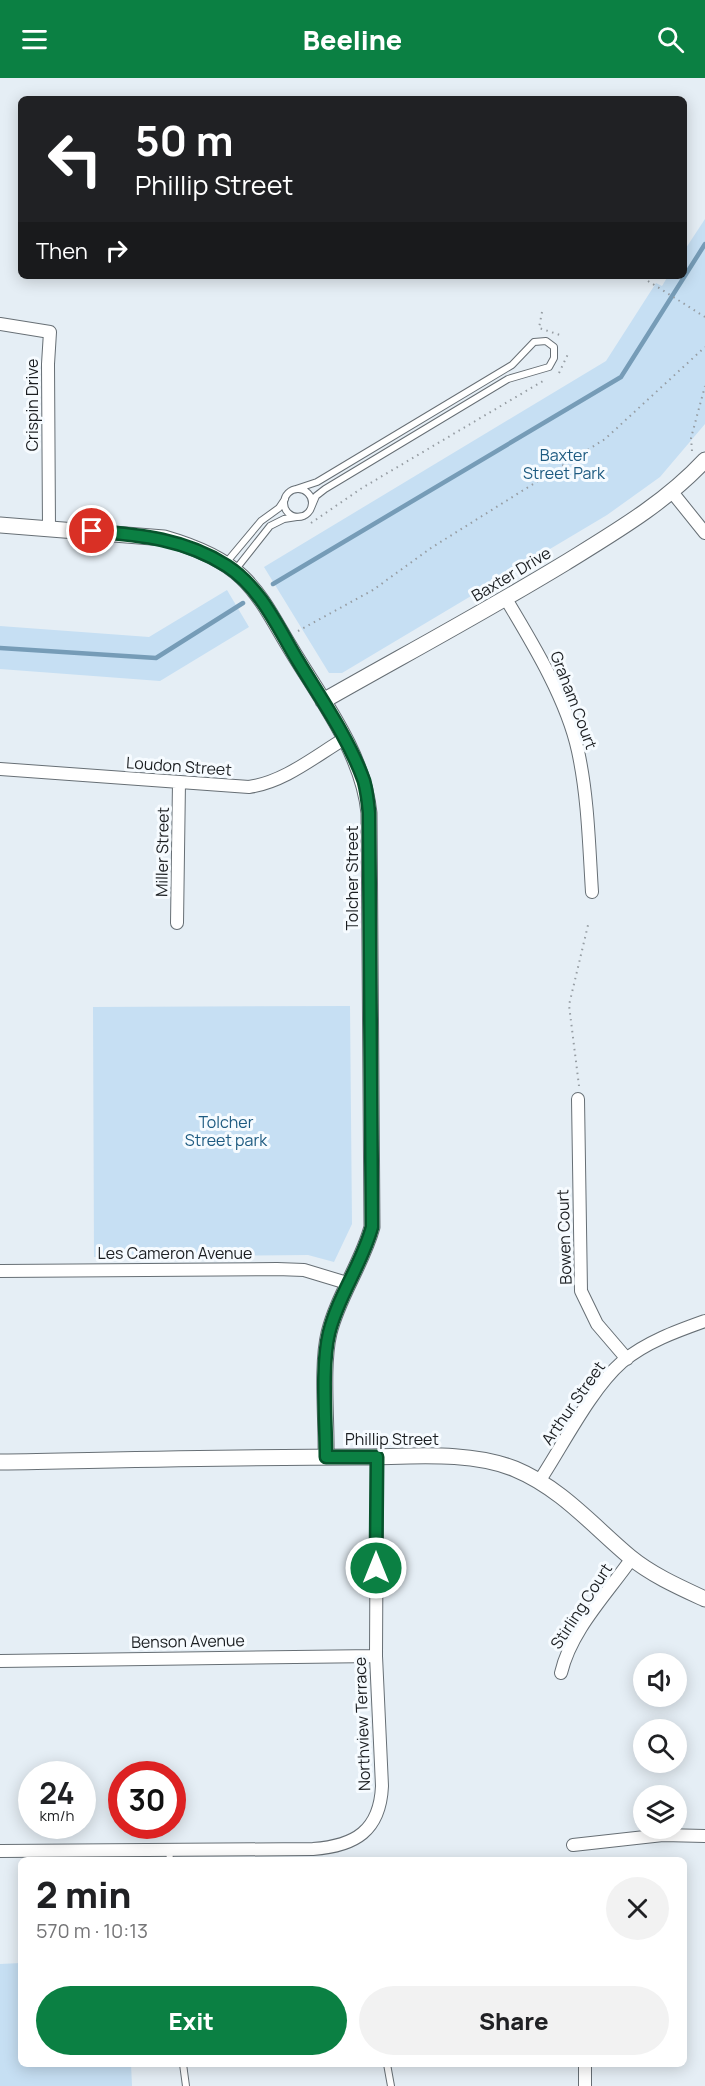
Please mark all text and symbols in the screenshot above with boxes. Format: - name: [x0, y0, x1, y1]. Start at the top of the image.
- text: Beeline: [303, 21, 402, 58]
- icon: menu: [18, 23, 51, 56]
- icon: search: [654, 23, 687, 56]
- text: 50 m: [135, 111, 233, 169]
- icon: left: [36, 120, 114, 198]
- text: Phillip Street: [135, 166, 293, 203]
- icon: right: [100, 234, 133, 267]
- text: Then: [36, 236, 88, 266]
- street label: Crispin Drive: [21, 359, 43, 451]
- park label: Baxter Street Park: [523, 444, 606, 484]
- pin: [66, 505, 117, 556]
- icon: arrive: [75, 514, 108, 547]
- street label: Baxter Drive: [467, 542, 555, 606]
- street label: Graham Court: [545, 648, 603, 752]
- street label: Loudon Street: [125, 751, 233, 781]
- street label: Miller Street: [150, 807, 174, 897]
- street label: Tolcher Street: [341, 825, 363, 931]
- park label: Tolcher Street park: [185, 1111, 268, 1151]
- street label: Bowen Court: [551, 1189, 577, 1285]
- street label: Les Cameron Avenue: [98, 1242, 252, 1264]
- street label: Arthur Street: [536, 1357, 610, 1449]
- street label: Phillip Street: [345, 1428, 439, 1450]
- position arrow: [344, 1536, 408, 1600]
- street label: Stirling Court: [545, 1559, 617, 1653]
- street label: Benson Avenue: [131, 1629, 245, 1653]
- map controls: [633, 1653, 687, 1839]
- button: sound: [633, 1653, 687, 1707]
- street label: Northview Terrace: [349, 1657, 375, 1791]
- button: search: [633, 1719, 687, 1773]
- speed limit sign: 30: [108, 1761, 186, 1839]
- text: 24: [39, 1772, 75, 1813]
- button: layers: [633, 1785, 687, 1839]
- text: km/h: [40, 1805, 74, 1826]
- text: 2 min: [36, 1870, 131, 1919]
- button: close: [606, 1877, 669, 1940]
- text: 570 m · 10:13: [36, 1917, 148, 1944]
- button: Exit: [36, 1986, 347, 2055]
- button: Share: [359, 1986, 669, 2055]

